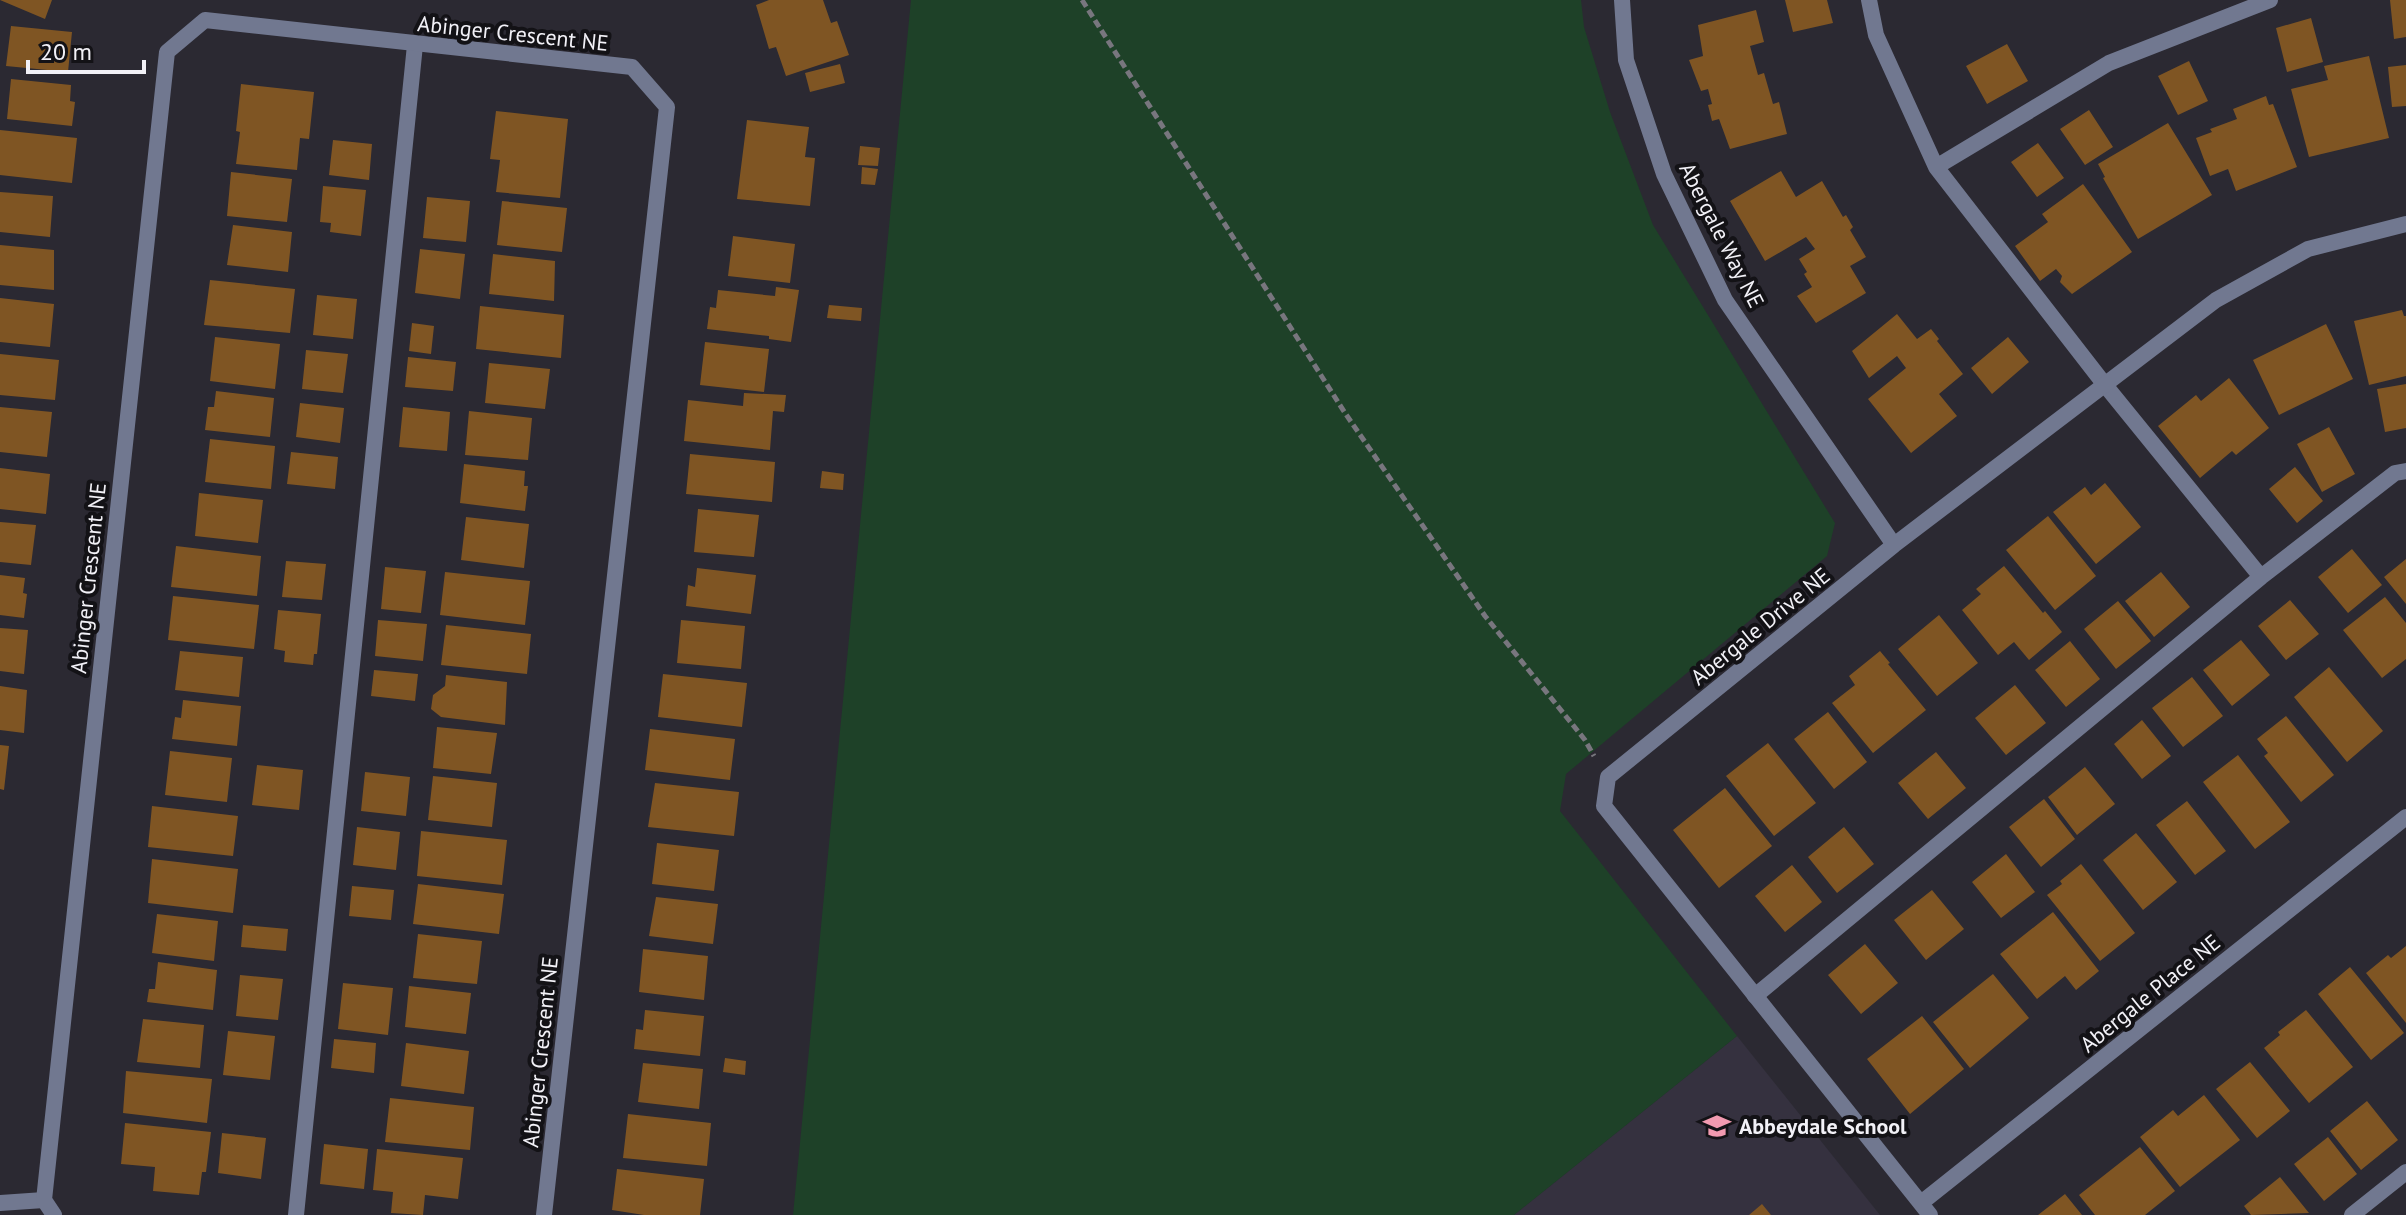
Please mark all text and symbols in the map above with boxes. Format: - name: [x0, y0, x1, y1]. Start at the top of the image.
- street label: Abinger Crescent NE: [416, 9, 610, 57]
- scale bar: [28, 24, 144, 74]
- text: 20 m: [40, 36, 92, 67]
- street label: Abergale Way NE: [1673, 158, 1771, 312]
- street label: Abinger Crescent NE: [64, 481, 112, 675]
- street label: Abergale Drive NE: [1685, 561, 1835, 691]
- street label: Abergale Place NE: [2074, 928, 2226, 1058]
- street label: Abinger Crescent NE: [516, 955, 564, 1149]
- school or university icon: Abbeydale School: [1702, 1111, 1732, 1141]
- place label: Abbeydale School: [1739, 1112, 1907, 1140]

